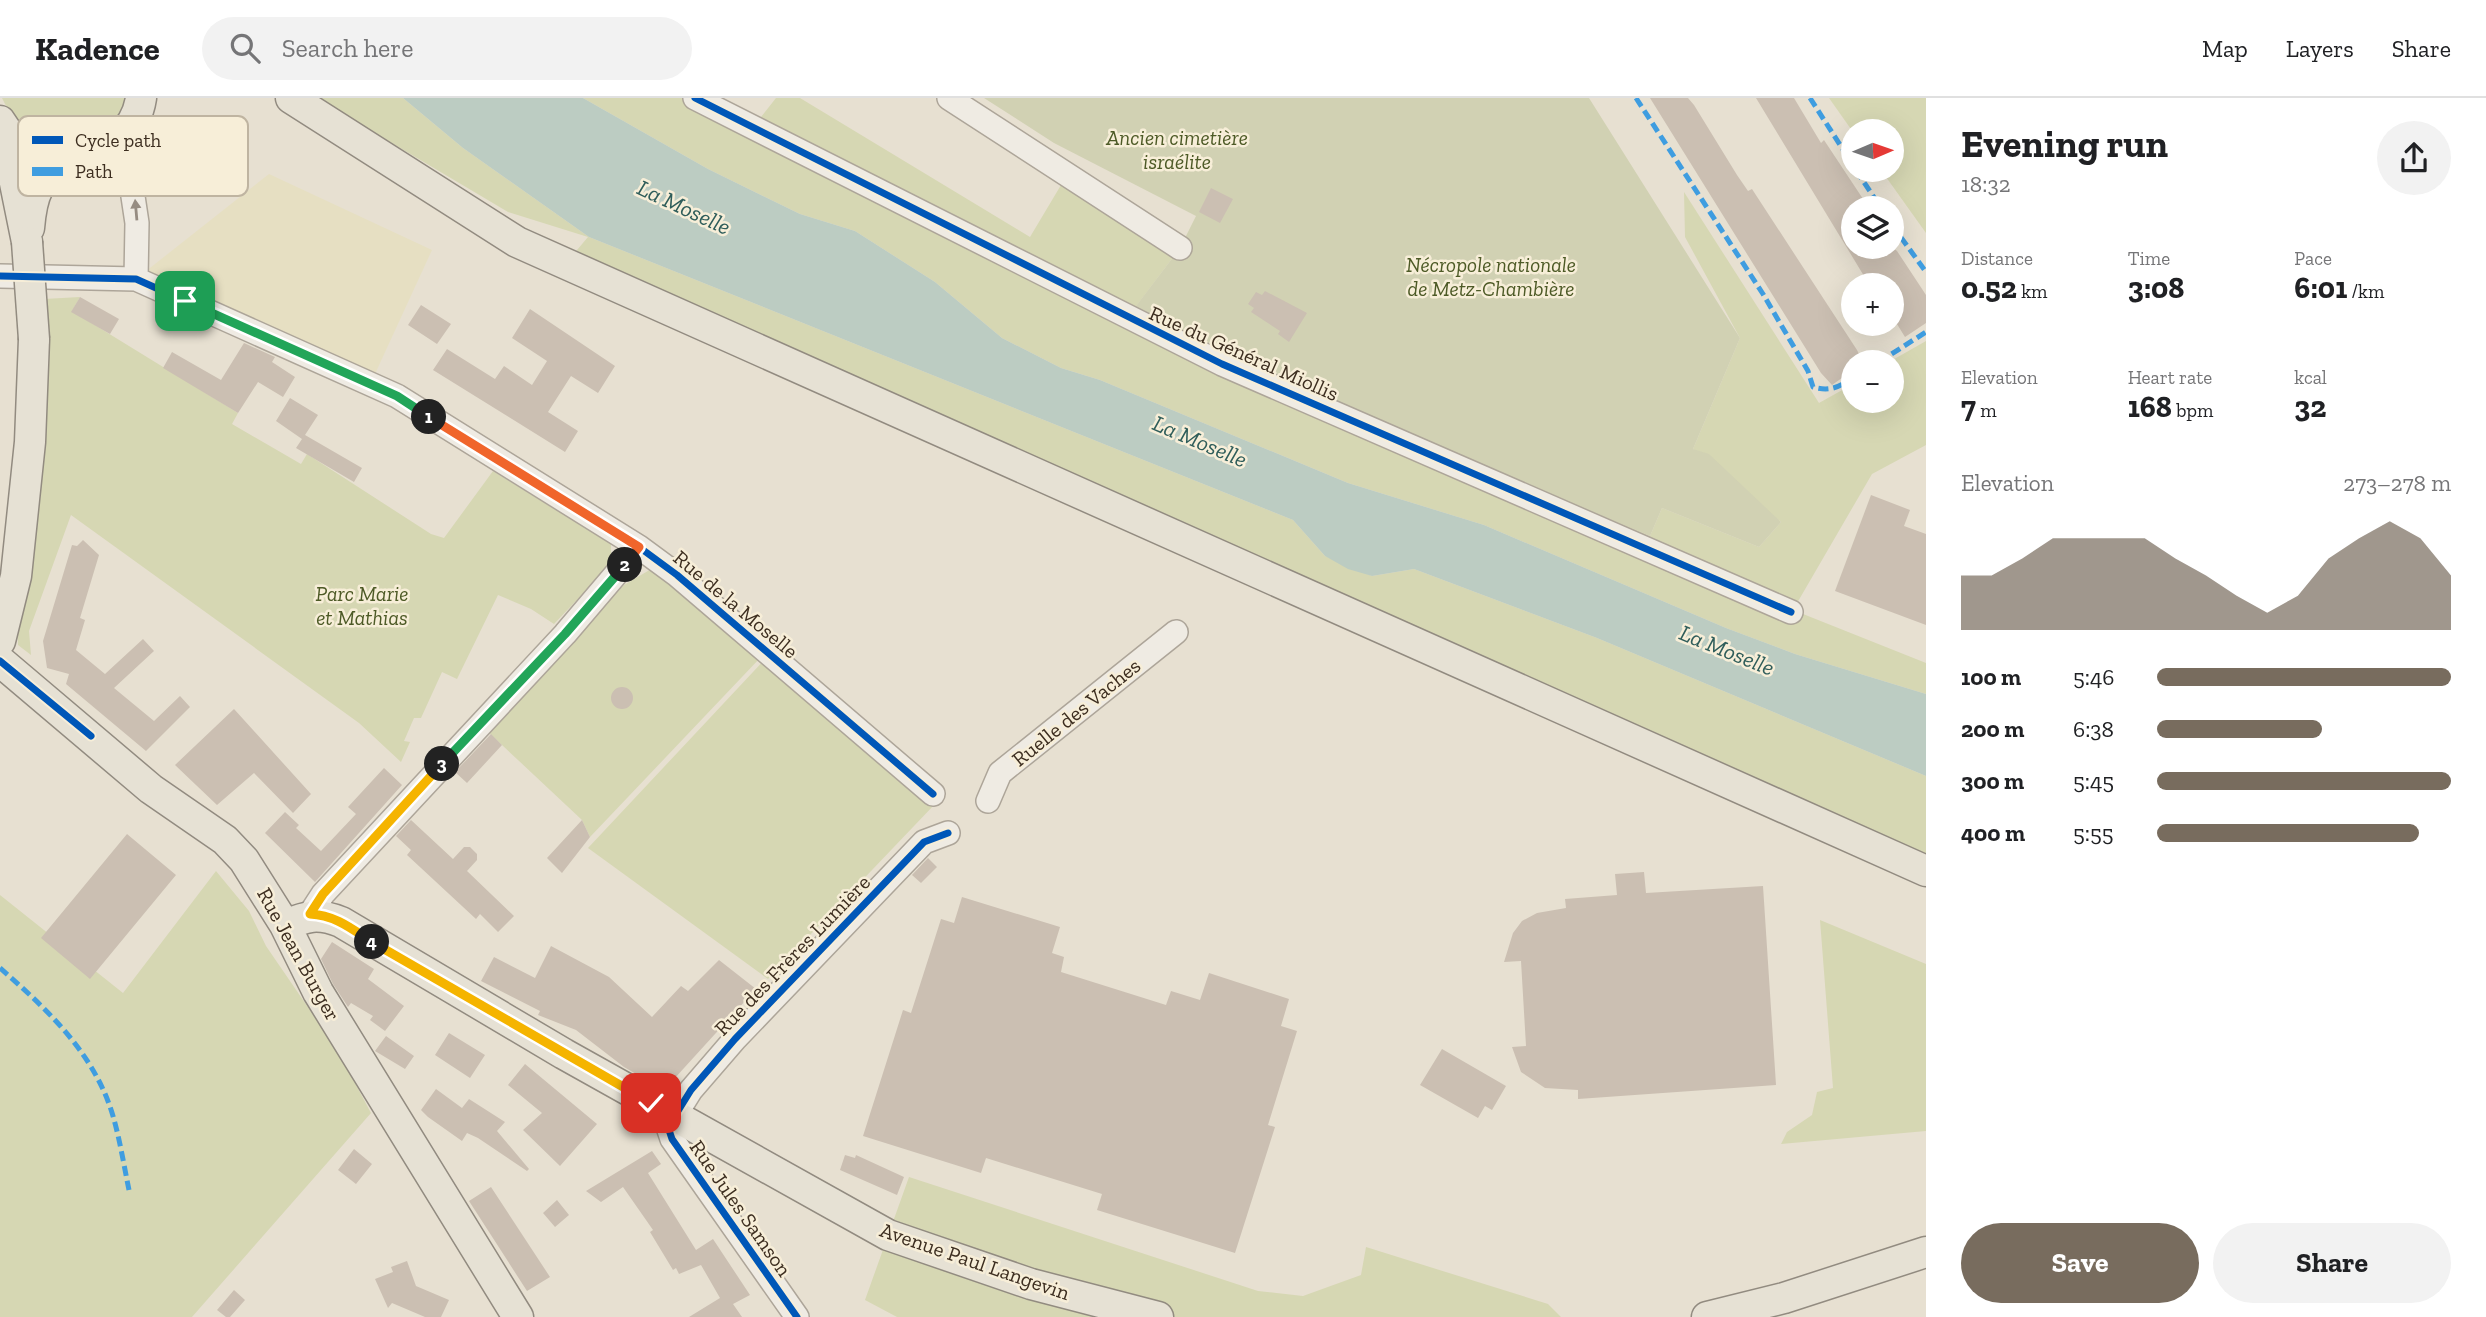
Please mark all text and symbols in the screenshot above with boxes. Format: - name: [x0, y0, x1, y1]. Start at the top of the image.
- search box: [202, 17, 692, 80]
- text: Kadence: [35, 29, 160, 68]
- icon: search: [226, 29, 264, 67]
- text: Search here: [282, 32, 413, 64]
- text: Map: [2202, 34, 2248, 63]
- text: Layers: [2286, 34, 2354, 63]
- text: Share: [2392, 34, 2451, 63]
- legend: [18, 116, 248, 196]
- north arrow: [1841, 119, 1904, 182]
- map controls: [1841, 119, 1904, 413]
- text: Evening run: [1961, 121, 2168, 167]
- button: share: [2377, 121, 2451, 195]
- park label: Ancien cimetière israélite: [1105, 125, 1248, 174]
- text: Cycle path: [75, 129, 161, 152]
- text: Path: [75, 160, 113, 183]
- text: 18:32: [1961, 170, 2010, 198]
- water label: La Moselle: [633, 173, 735, 241]
- button: layers: [1841, 196, 1904, 259]
- one-way arrow: [130, 199, 141, 221]
- text: Distance: [1961, 247, 2033, 270]
- text: Time: [2128, 247, 2170, 270]
- text: Pace: [2294, 247, 2332, 270]
- park label: Nécropole nationale de Metz-Chambière: [1406, 252, 1576, 301]
- text: 0.52: [1961, 270, 2017, 306]
- text: 3:08: [2128, 270, 2185, 306]
- text: 6:01: [2294, 270, 2347, 306]
- pin: [155, 271, 215, 331]
- button: +: [1841, 273, 1904, 336]
- text: km: [2017, 280, 2047, 303]
- text: /km: [2347, 280, 2384, 303]
- icon: arrive: [166, 282, 204, 320]
- street label: Rue du Général Miollis: [1146, 300, 1342, 406]
- button: −: [1841, 350, 1904, 413]
- text: Elevation: [1961, 366, 2038, 389]
- text: Heart rate: [2128, 366, 2212, 389]
- text: kcal: [2294, 366, 2327, 389]
- text: 7: [1961, 389, 1976, 425]
- text: 168: [2128, 389, 2172, 425]
- text: 32: [2294, 389, 2326, 425]
- text: m: [1976, 399, 1997, 422]
- text: bpm: [2172, 399, 2213, 422]
- pin: 1: [412, 400, 446, 434]
- text: 1: [425, 405, 432, 428]
- water label: La Moselle: [1149, 409, 1251, 473]
- text: Elevation: [1961, 469, 2054, 497]
- text: 273–278 m: [2343, 469, 2451, 497]
- street label: Rue de la Moselle: [669, 545, 803, 663]
- pin: 2: [608, 547, 642, 582]
- text: 2: [619, 553, 630, 576]
- park label: Parc Marie et Mathias: [316, 581, 408, 630]
- water label: La Moselle: [1676, 618, 1778, 682]
- street label: Ruelle des Vaches: [1007, 653, 1145, 771]
- text: 100 m: [1961, 663, 2021, 691]
- text: 5:46: [2073, 663, 2115, 691]
- text: 200 m: [1961, 715, 2024, 743]
- text: 6:38: [2073, 715, 2114, 743]
- pin: 3: [424, 746, 460, 782]
- text: 3: [436, 752, 447, 775]
- text: 300 m: [1961, 767, 2024, 795]
- text: 5:45: [2073, 767, 2114, 795]
- text: 400 m: [1961, 819, 2025, 847]
- text: 5:55: [2073, 819, 2113, 847]
- street label: Rue des Frères Lumière: [709, 869, 875, 1040]
- street label: Rue Jean Burger: [252, 883, 346, 1025]
- pin: 4: [354, 924, 390, 960]
- text: 4: [366, 930, 377, 953]
- pin: [621, 1073, 681, 1133]
- icon: check: [632, 1084, 670, 1122]
- street label: Rue Jules Samson: [685, 1135, 797, 1281]
- street label: Avenue Paul Langevin: [877, 1217, 1073, 1305]
- button: Save: [1961, 1223, 2199, 1303]
- button: Share: [2213, 1223, 2451, 1303]

